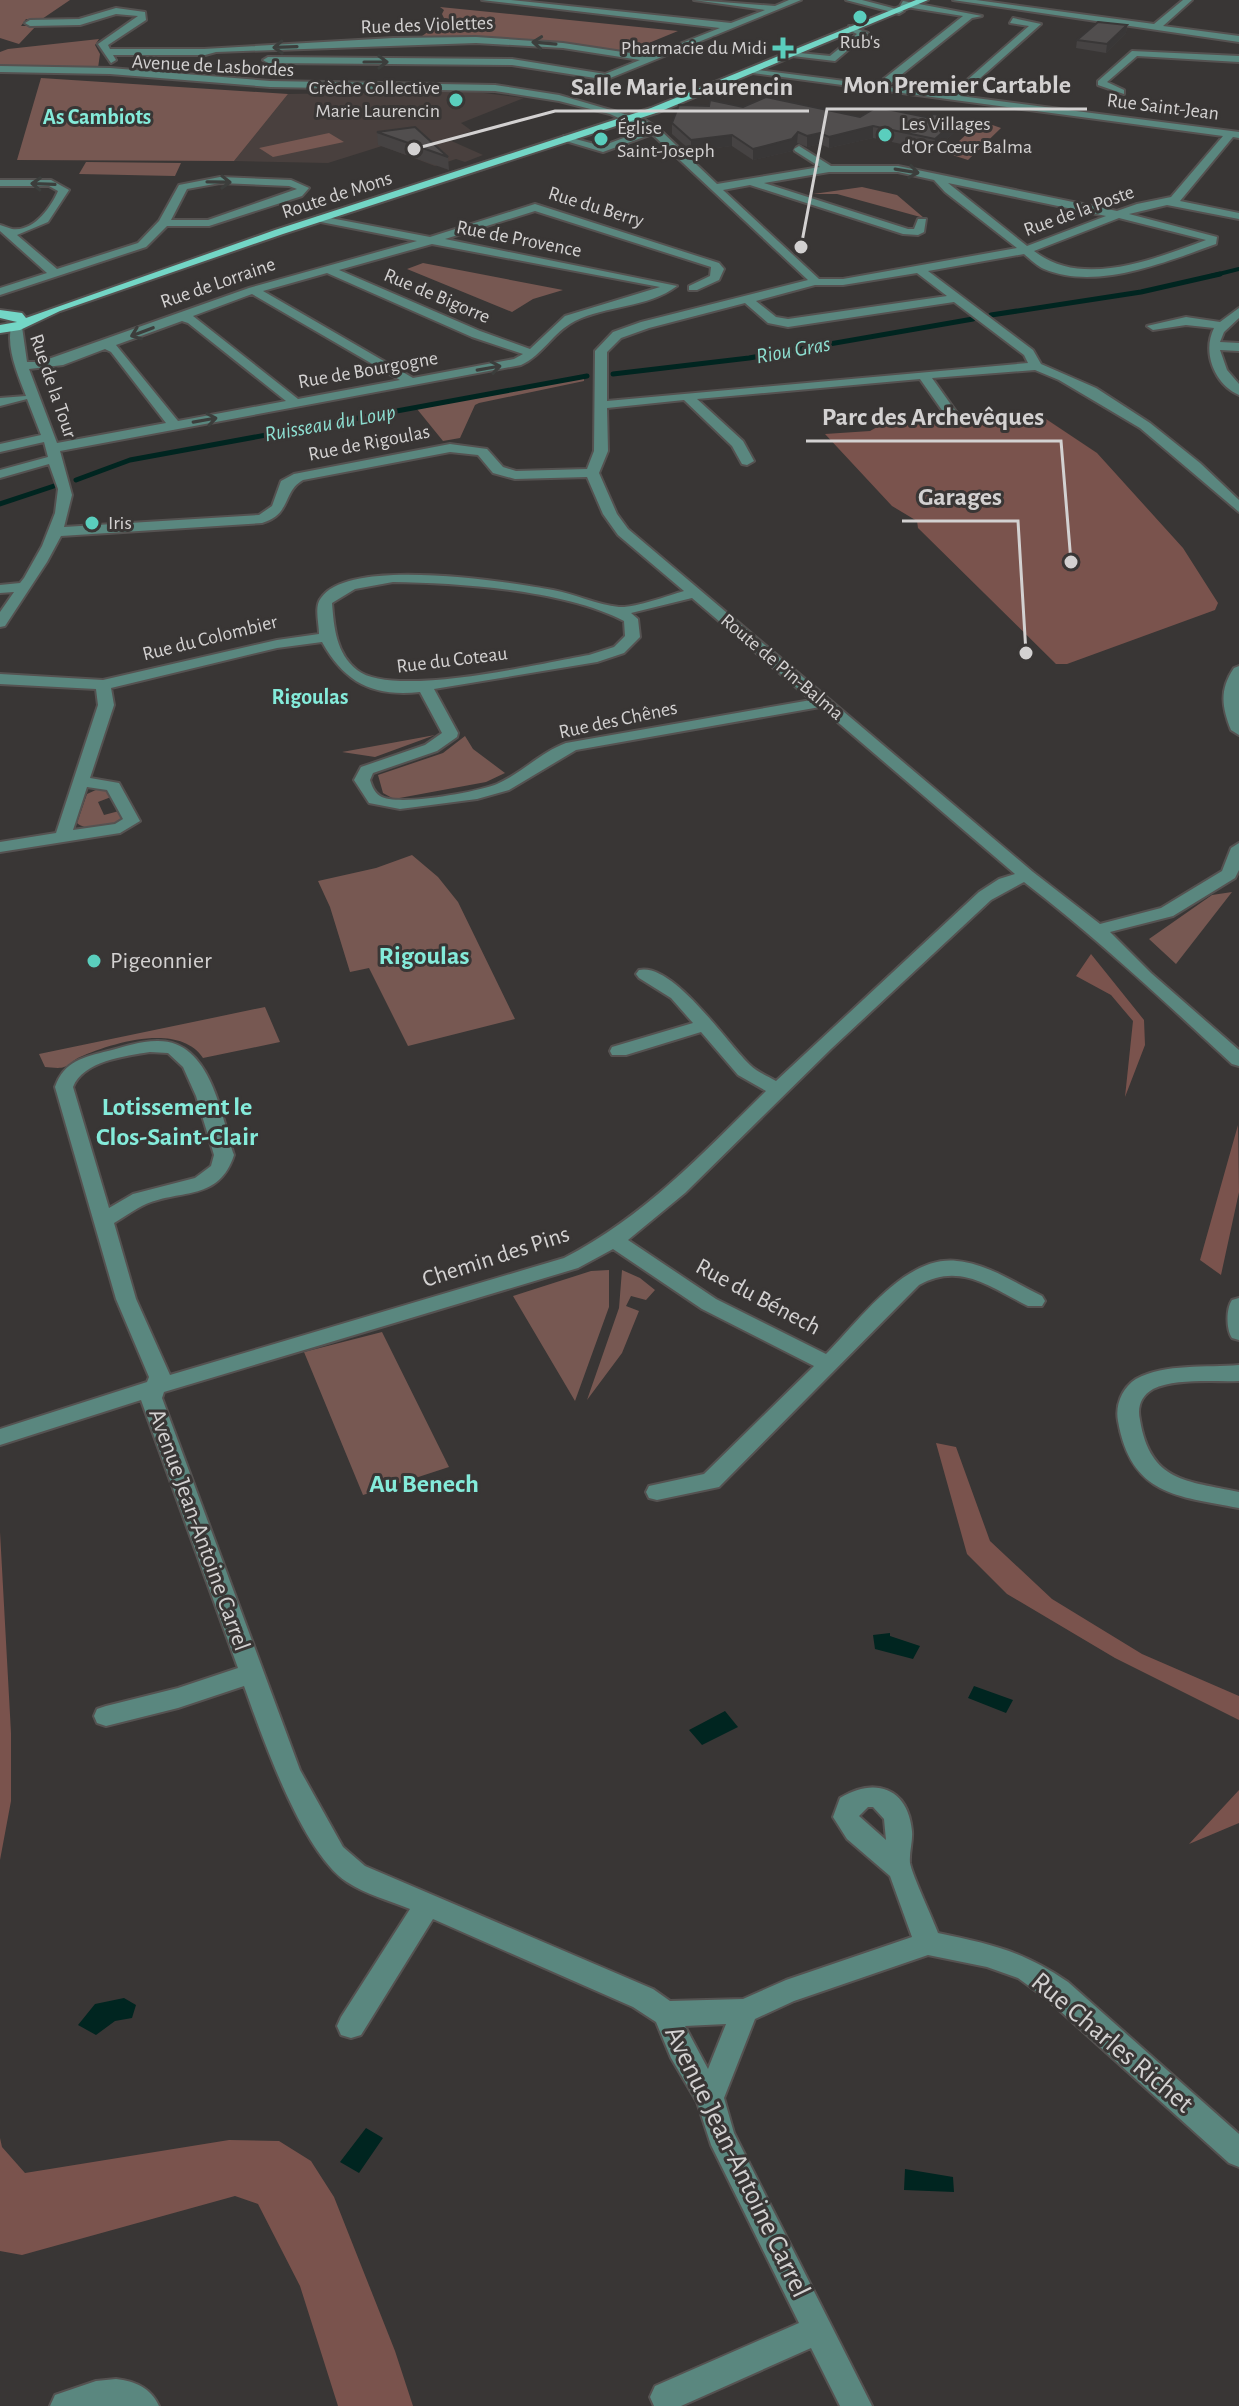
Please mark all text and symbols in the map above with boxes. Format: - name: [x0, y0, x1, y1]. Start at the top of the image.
- marker: Rub's: [851, 8, 869, 26]
- street label: Rue des Violettes: [360, 13, 494, 37]
- place label: Rub's: [840, 32, 880, 52]
- one-way arrow: [532, 36, 558, 51]
- place label: Pharmacie du Midi: [621, 38, 767, 58]
- marker: Pharmacie du Midi: [774, 39, 792, 57]
- one-way arrow: [272, 40, 299, 55]
- street label: Avenue de Lasbordes: [131, 52, 295, 80]
- one-way arrow: [362, 54, 389, 70]
- callout: Mon Premier Cartable: [827, 59, 1087, 109]
- callout: Salle Marie Laurencin: [555, 61, 809, 111]
- text: Mon Premier Cartable: [843, 72, 1071, 98]
- text: Salle Marie Laurencin: [571, 74, 793, 100]
- place label: Crèche Collective Marie Laurencin: [309, 78, 440, 121]
- street label: Rue Saint-Jean: [1106, 90, 1220, 124]
- marker: Crèche Collective Marie Laurencin: [447, 91, 465, 109]
- district label: As Cambiots: [43, 106, 151, 128]
- place label: Les Villages d'Or Cœur Balma: [901, 114, 1032, 157]
- place label: Église Saint-Joseph: [617, 117, 715, 161]
- marker: Les Villages d'Or Cœur Balma: [876, 126, 894, 144]
- marker: Église Saint-Joseph: [592, 130, 610, 148]
- one-way arrow: [893, 164, 919, 179]
- street label: Route de Mons: [279, 168, 395, 222]
- one-way arrow: [205, 174, 232, 189]
- one-way arrow: [30, 176, 57, 191]
- street label: Rue de la Poste: [1021, 182, 1137, 240]
- street label: Rue du Berry: [546, 183, 647, 231]
- street label: Rue de Provence: [455, 217, 583, 261]
- street label: Rue de Lorraine: [158, 254, 278, 312]
- street label: Rue de Bigorre: [381, 265, 493, 327]
- one-way arrow: [130, 326, 155, 340]
- street label: Rue de la Tour: [26, 331, 80, 441]
- water label: Riou Gras: [754, 333, 832, 367]
- street label: Rue de Bourgogne: [296, 348, 440, 392]
- one-way arrow: [475, 359, 501, 374]
- callout: Parc des Archevêques: [806, 391, 1061, 441]
- water label: Ruisseau du Loup: [263, 401, 397, 446]
- text: Parc des Archevêques: [822, 404, 1044, 430]
- one-way arrow: [192, 411, 218, 426]
- street label: Rue de Rigoulas: [306, 421, 432, 465]
- callout: Garages: [902, 471, 1018, 521]
- text: Garages: [918, 484, 1002, 510]
- place label: Iris: [108, 513, 132, 533]
- marker: Iris: [83, 514, 101, 532]
- street label: Route de Pin-Balma: [717, 610, 847, 724]
- street label: Rue du Colombier: [140, 611, 280, 664]
- street label: Rue du Coteau: [395, 643, 509, 677]
- district label: Rigoulas: [272, 686, 348, 708]
- street label: Rue des Chênes: [557, 698, 679, 742]
- district label: Rigoulas: [379, 943, 469, 969]
- place label: Pigeonnier: [110, 949, 212, 973]
- marker: Pigeonnier: [85, 952, 103, 970]
- district label: Lotissement le Clos-Saint-Clair: [96, 1094, 258, 1150]
- street label: Chemin des Pins: [419, 1222, 573, 1292]
- street label: Rue du Bénech: [692, 1254, 824, 1340]
- street label: Avenue Jean-Antoine Carrel: [144, 1406, 254, 1654]
- district label: Au Benech: [369, 1471, 479, 1497]
- street label: Rue Charles Richet: [1026, 1967, 1198, 2119]
- street label: Avenue Jean-Antoine Carrel: [659, 2022, 815, 2302]

